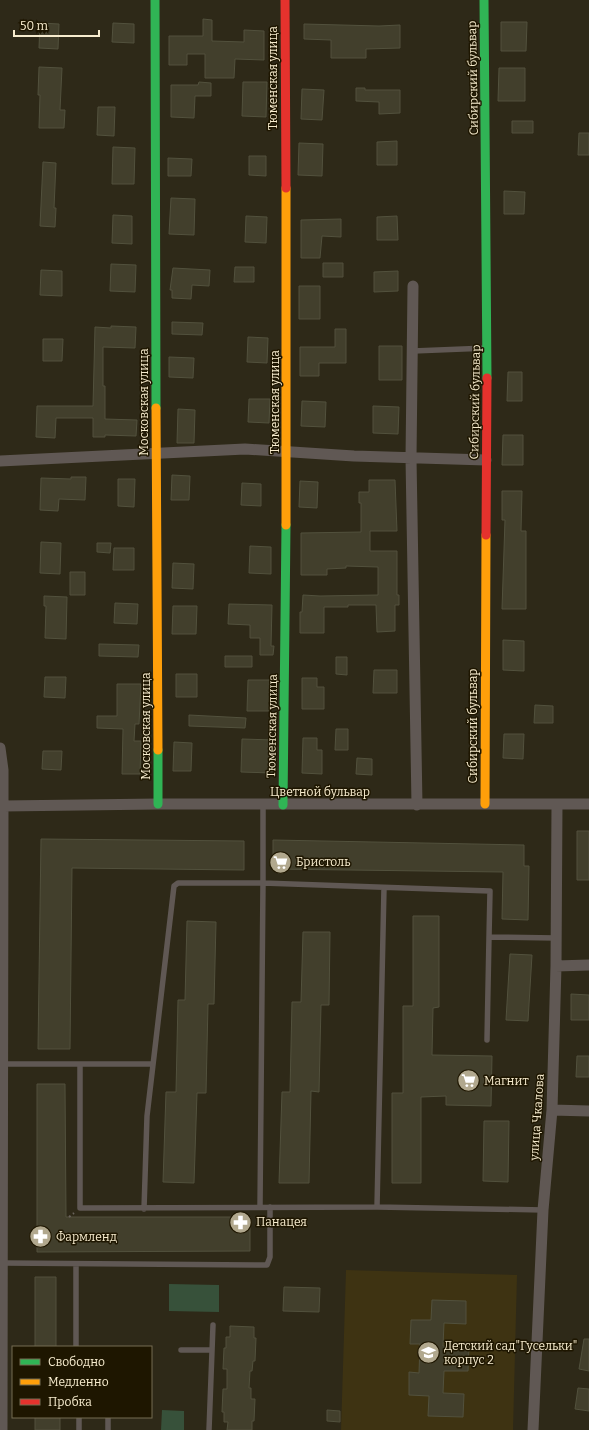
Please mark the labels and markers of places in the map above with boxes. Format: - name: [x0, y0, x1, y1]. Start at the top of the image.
- supermarket icon: Бристоль: [268, 849, 294, 875]
- place label: Бристоль: [296, 855, 350, 869]
- supermarket icon: Магнит: [456, 1068, 482, 1094]
- place label: Магнит: [484, 1074, 529, 1088]
- pharmacy icon: Панацея: [227, 1209, 253, 1235]
- place label: Панацея: [256, 1215, 307, 1229]
- pharmacy icon: Фармленд: [27, 1224, 53, 1250]
- place label: Фармленд: [56, 1230, 117, 1244]
- place label: Детский сад"Гусельки" корпус 2: [444, 1339, 577, 1367]
- school or university icon: Детский сад"Гусельки" корпус 2: [416, 1340, 442, 1366]

